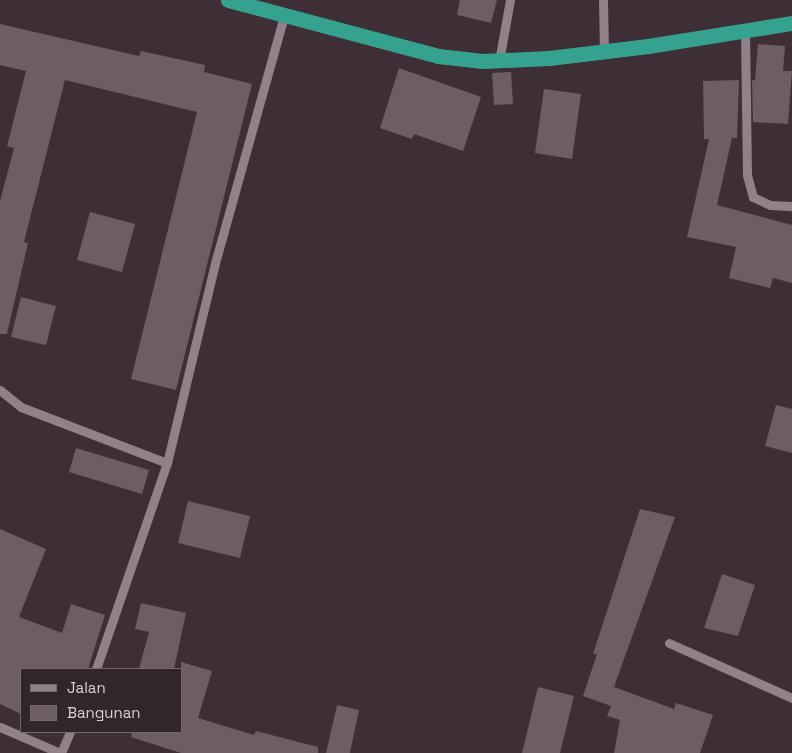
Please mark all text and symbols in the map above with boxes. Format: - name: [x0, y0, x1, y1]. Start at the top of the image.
- legend: [20, 668, 182, 733]
- text: Jalan: [67, 678, 106, 697]
- text: Bangunan: [67, 703, 141, 722]

